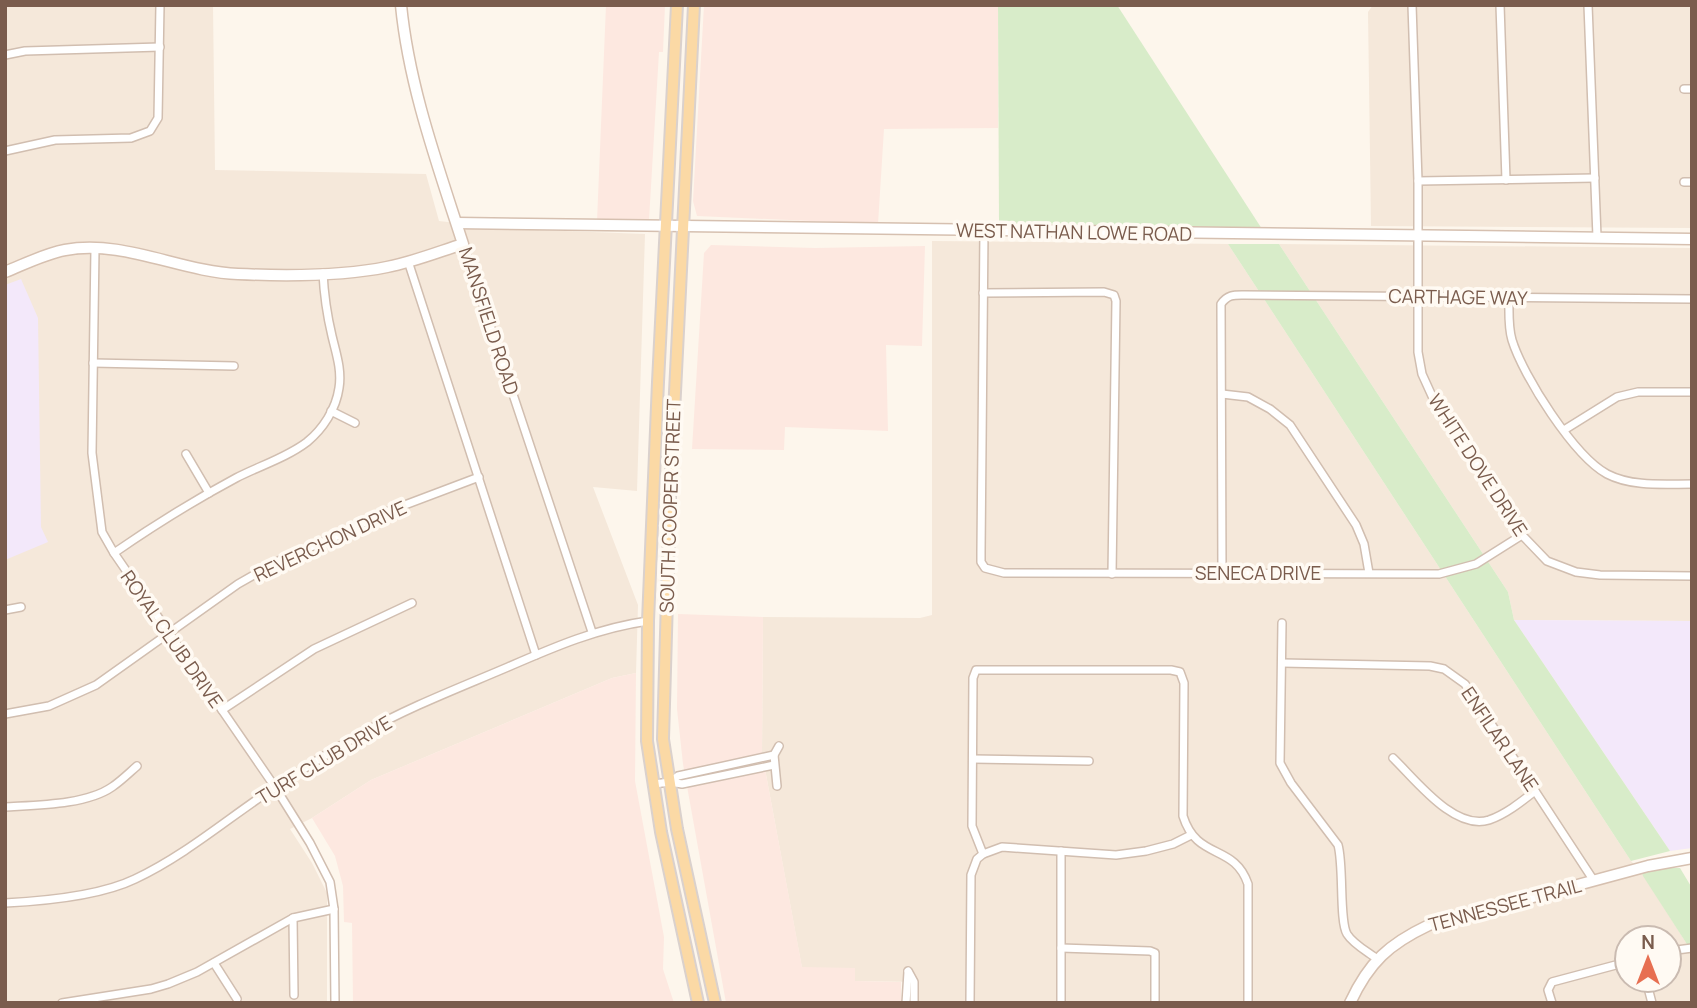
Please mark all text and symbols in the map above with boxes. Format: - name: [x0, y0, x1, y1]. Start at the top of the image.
- street label: WEST NATHAN LOWE ROAD: [956, 217, 1192, 247]
- street label: MANSFIELD ROAD: [453, 244, 525, 398]
- street label: CARTHAGE WAY: [1388, 283, 1528, 311]
- street label: WHITE DOVE DRIVE: [1422, 389, 1534, 541]
- street label: SOUTH COOPER STREET: [653, 398, 687, 613]
- street label: REVERCHON DRIVE: [249, 494, 411, 588]
- street label: SENECA DRIVE: [1195, 560, 1321, 586]
- street label: ROYAL CLUB DRIVE: [115, 565, 229, 713]
- street label: ENFILAR LANE: [1455, 682, 1545, 796]
- street label: TURF CLUB DRIVE: [251, 709, 397, 811]
- street label: TENNESSEE TRAIL: [1426, 872, 1585, 938]
- north arrow: [1613, 924, 1683, 994]
- text: N: [1641, 929, 1655, 955]

